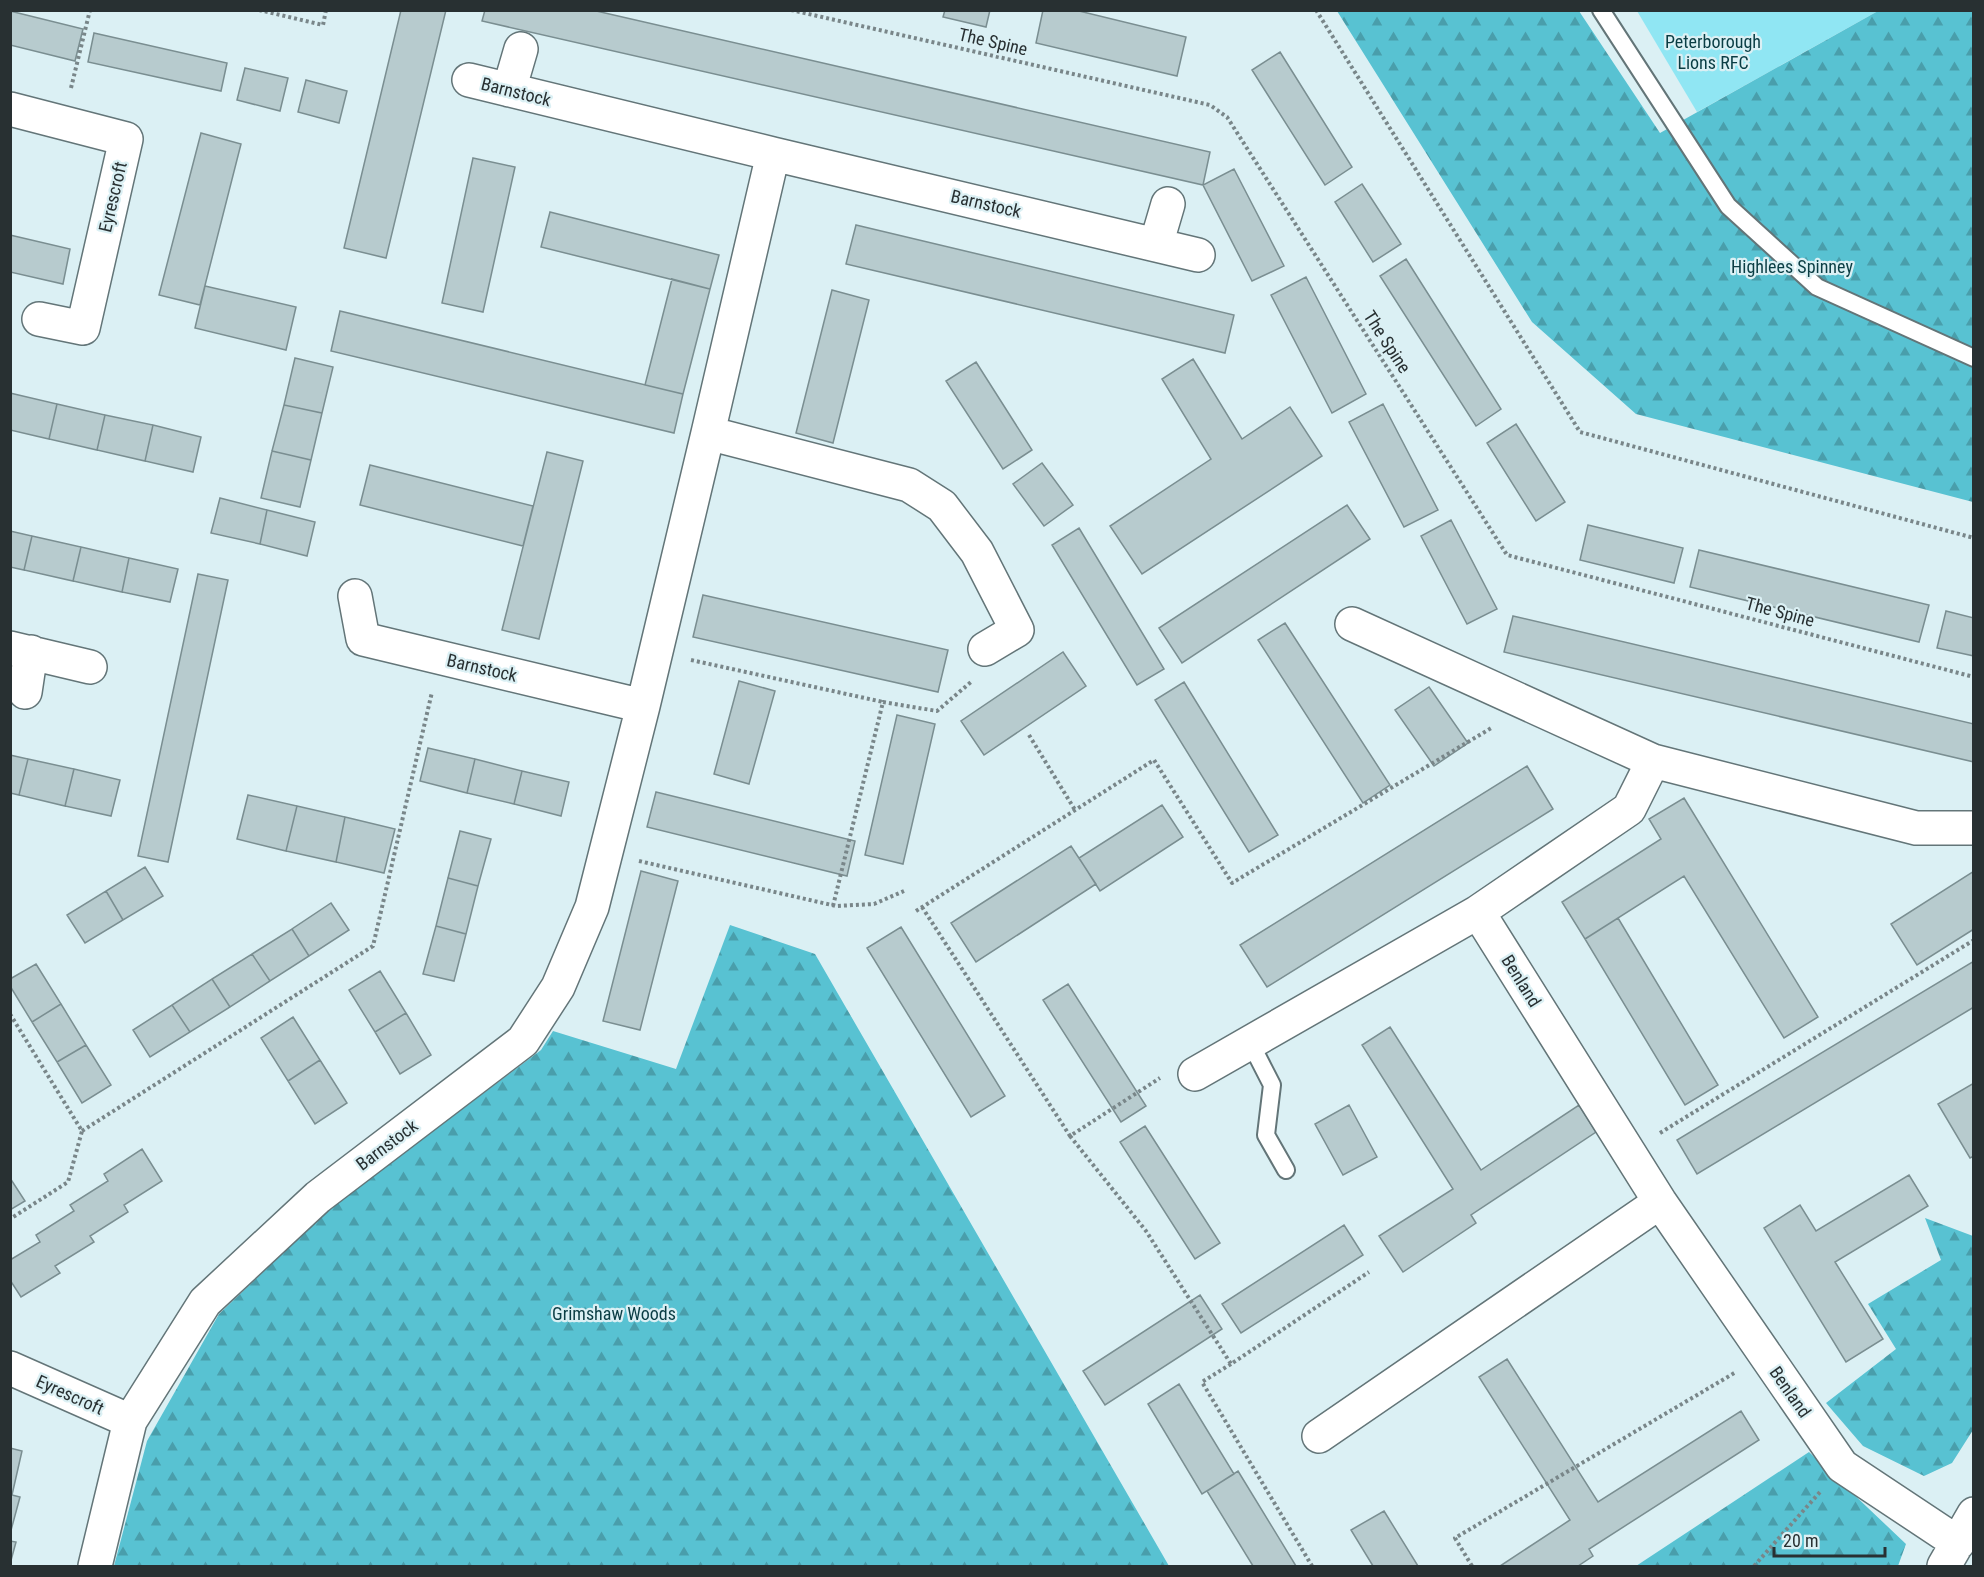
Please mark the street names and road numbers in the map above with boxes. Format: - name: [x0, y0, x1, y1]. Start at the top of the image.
- street label: The Spine: [957, 23, 1030, 60]
- street label: Barnstock: [479, 73, 553, 110]
- street label: Eyrescroft: [94, 160, 131, 234]
- street label: Barnstock: [949, 185, 1023, 222]
- street label: The Spine: [1360, 307, 1415, 377]
- street label: The Spine: [1744, 592, 1817, 631]
- street label: Barnstock: [445, 649, 519, 686]
- street label: Benland: [1497, 951, 1546, 1011]
- street label: Barnstock: [352, 1115, 422, 1174]
- street label: Benland: [1765, 1362, 1815, 1421]
- street label: Eyrescroft: [33, 1370, 107, 1419]

